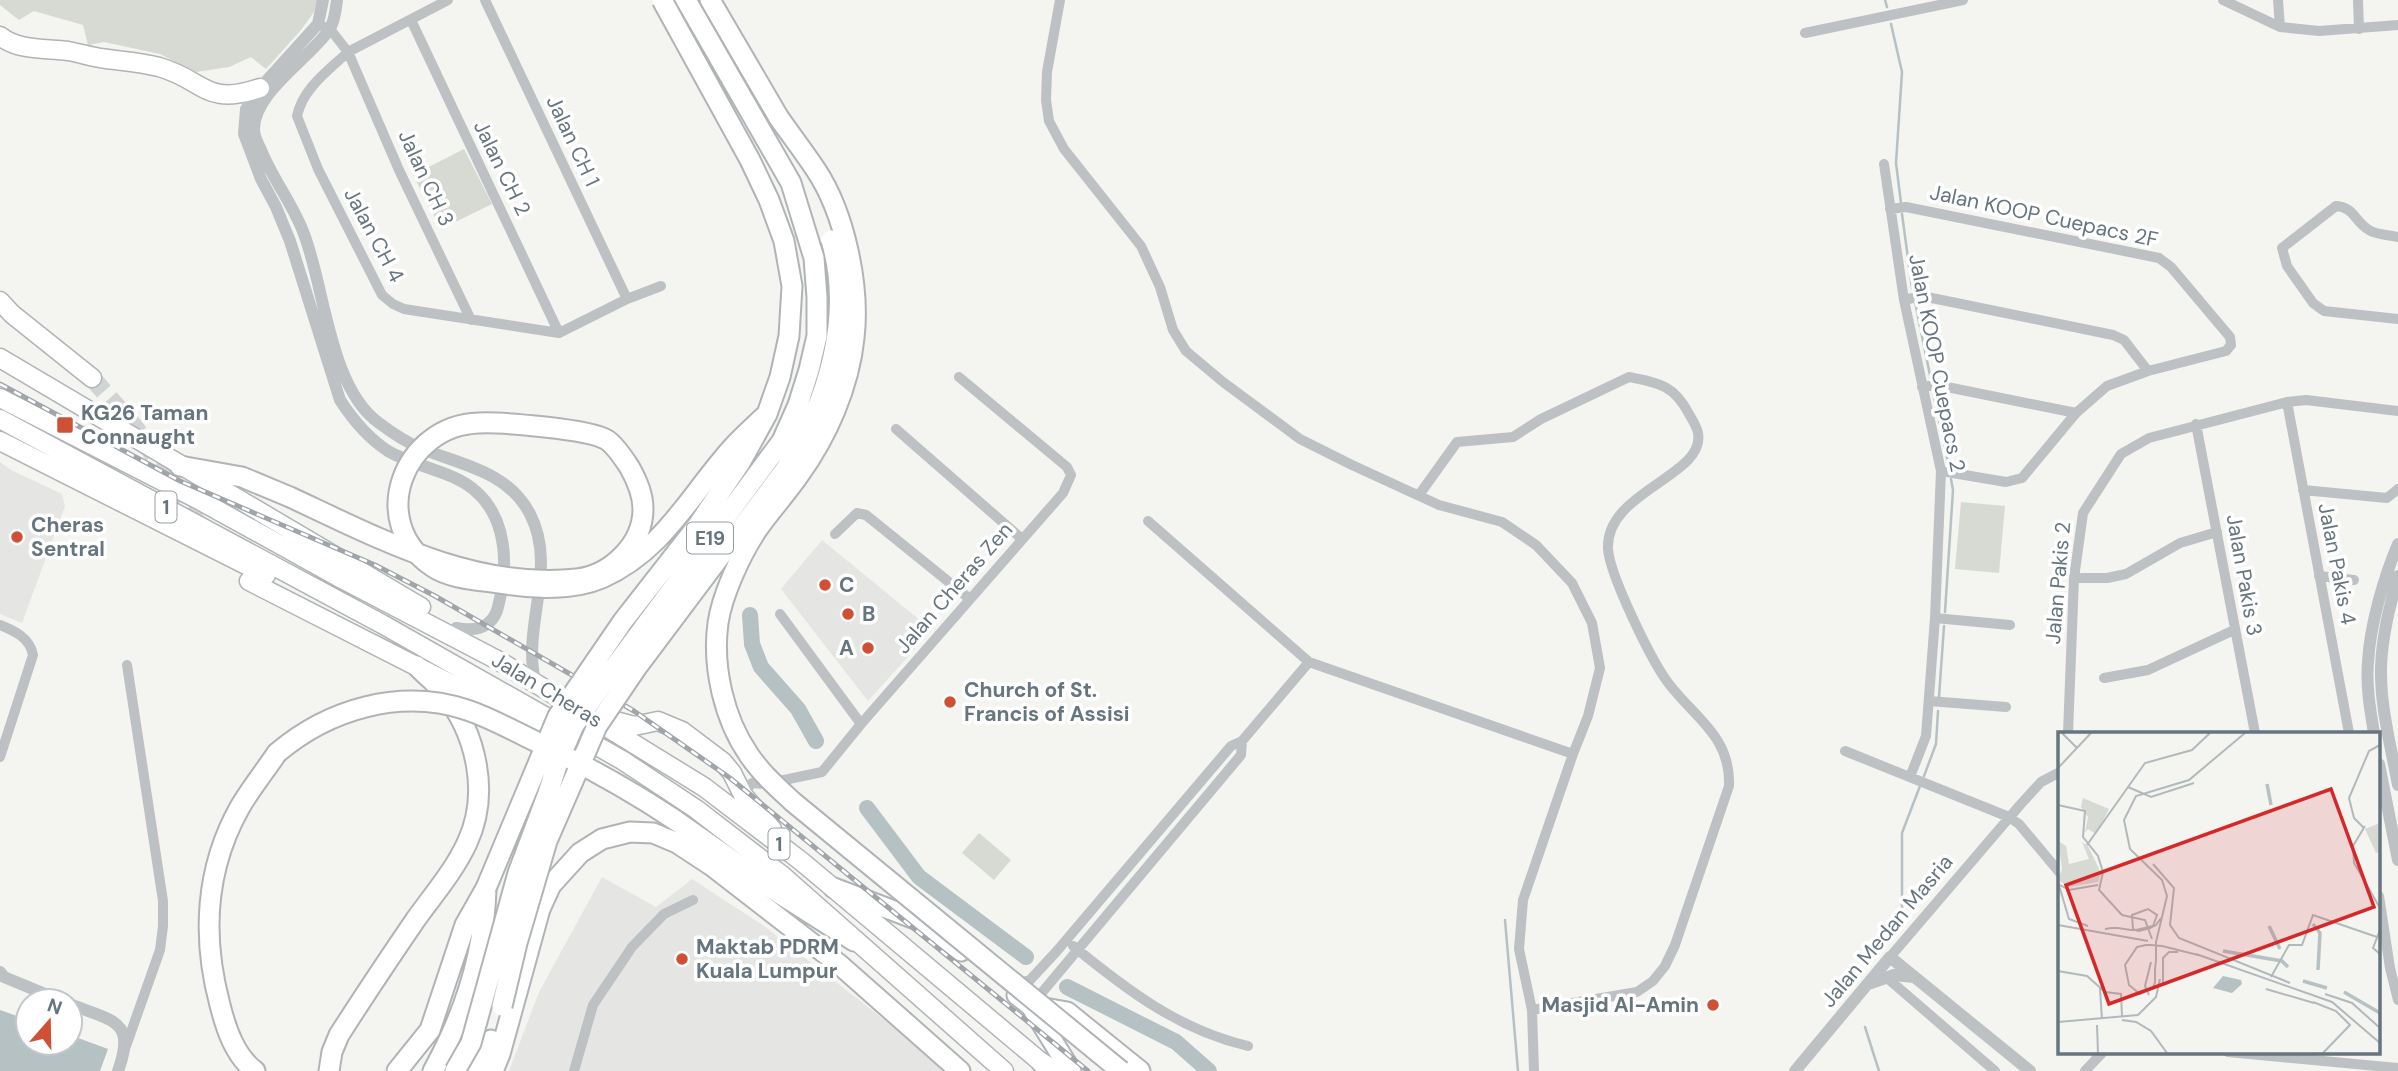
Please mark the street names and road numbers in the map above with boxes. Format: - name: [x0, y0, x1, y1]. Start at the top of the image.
- street label: Jalan CH 1: [540, 91, 606, 191]
- street label: Jalan CH 2: [467, 116, 537, 220]
- street label: Jalan CH 3: [392, 125, 460, 231]
- street label: Jalan KOOP Cuepacs 2F: [1927, 178, 2161, 254]
- street label: Jalan CH 4: [337, 183, 411, 287]
- street label: Jalan KOOP Cuepacs 2: [1902, 252, 1972, 474]
- road number: 1: [156, 492, 176, 522]
- street label: Jalan Pakis 4: [2311, 501, 2363, 627]
- street label: Jalan Pakis 3: [2220, 512, 2268, 638]
- street label: Jalan Cheras Zen: [889, 516, 1019, 660]
- street label: Jalan Pakis 2: [2039, 521, 2077, 645]
- road number: E19: [687, 523, 733, 554]
- street label: Jalan Cheras: [486, 646, 608, 734]
- road number: 1: [768, 828, 790, 860]
- street label: Jalan Medan Masria: [1815, 849, 1959, 1013]

